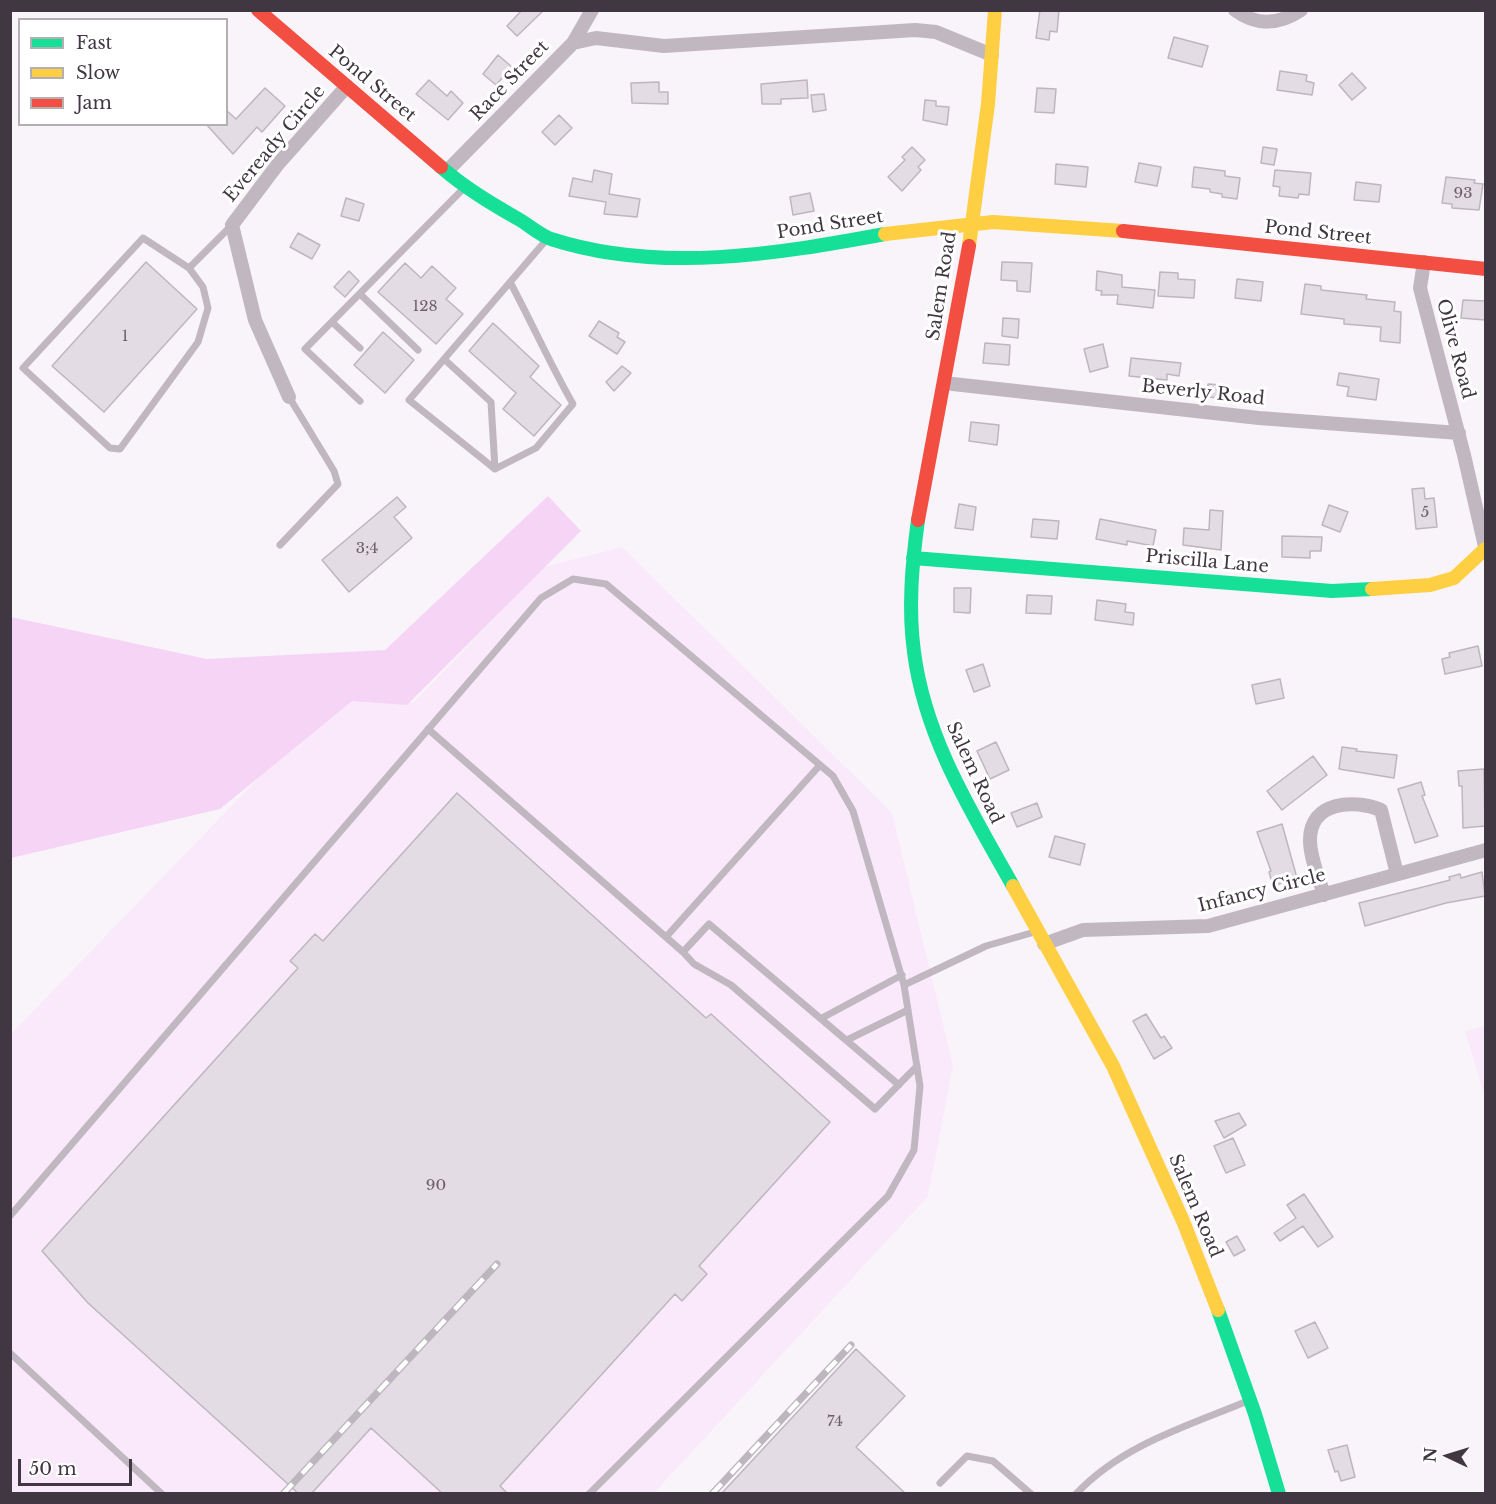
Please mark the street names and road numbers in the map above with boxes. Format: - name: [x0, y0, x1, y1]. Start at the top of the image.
- street label: Race Street: [466, 36, 554, 126]
- street label: Pond Street: [324, 41, 420, 127]
- street label: Eveready Circle: [220, 81, 330, 207]
- street label: Pond Street: [775, 206, 885, 244]
- street label: Pond Street: [1263, 217, 1373, 249]
- street label: Salem Road: [923, 230, 961, 342]
- street label: Olive Road: [1431, 297, 1479, 401]
- street label: Beverly Road: [1140, 376, 1266, 410]
- street label: Priscilla Lane: [1144, 546, 1270, 578]
- street label: Salem Road: [941, 719, 1007, 827]
- street label: Infancy Circle: [1196, 865, 1328, 917]
- street label: Salem Road: [1164, 1151, 1226, 1261]

